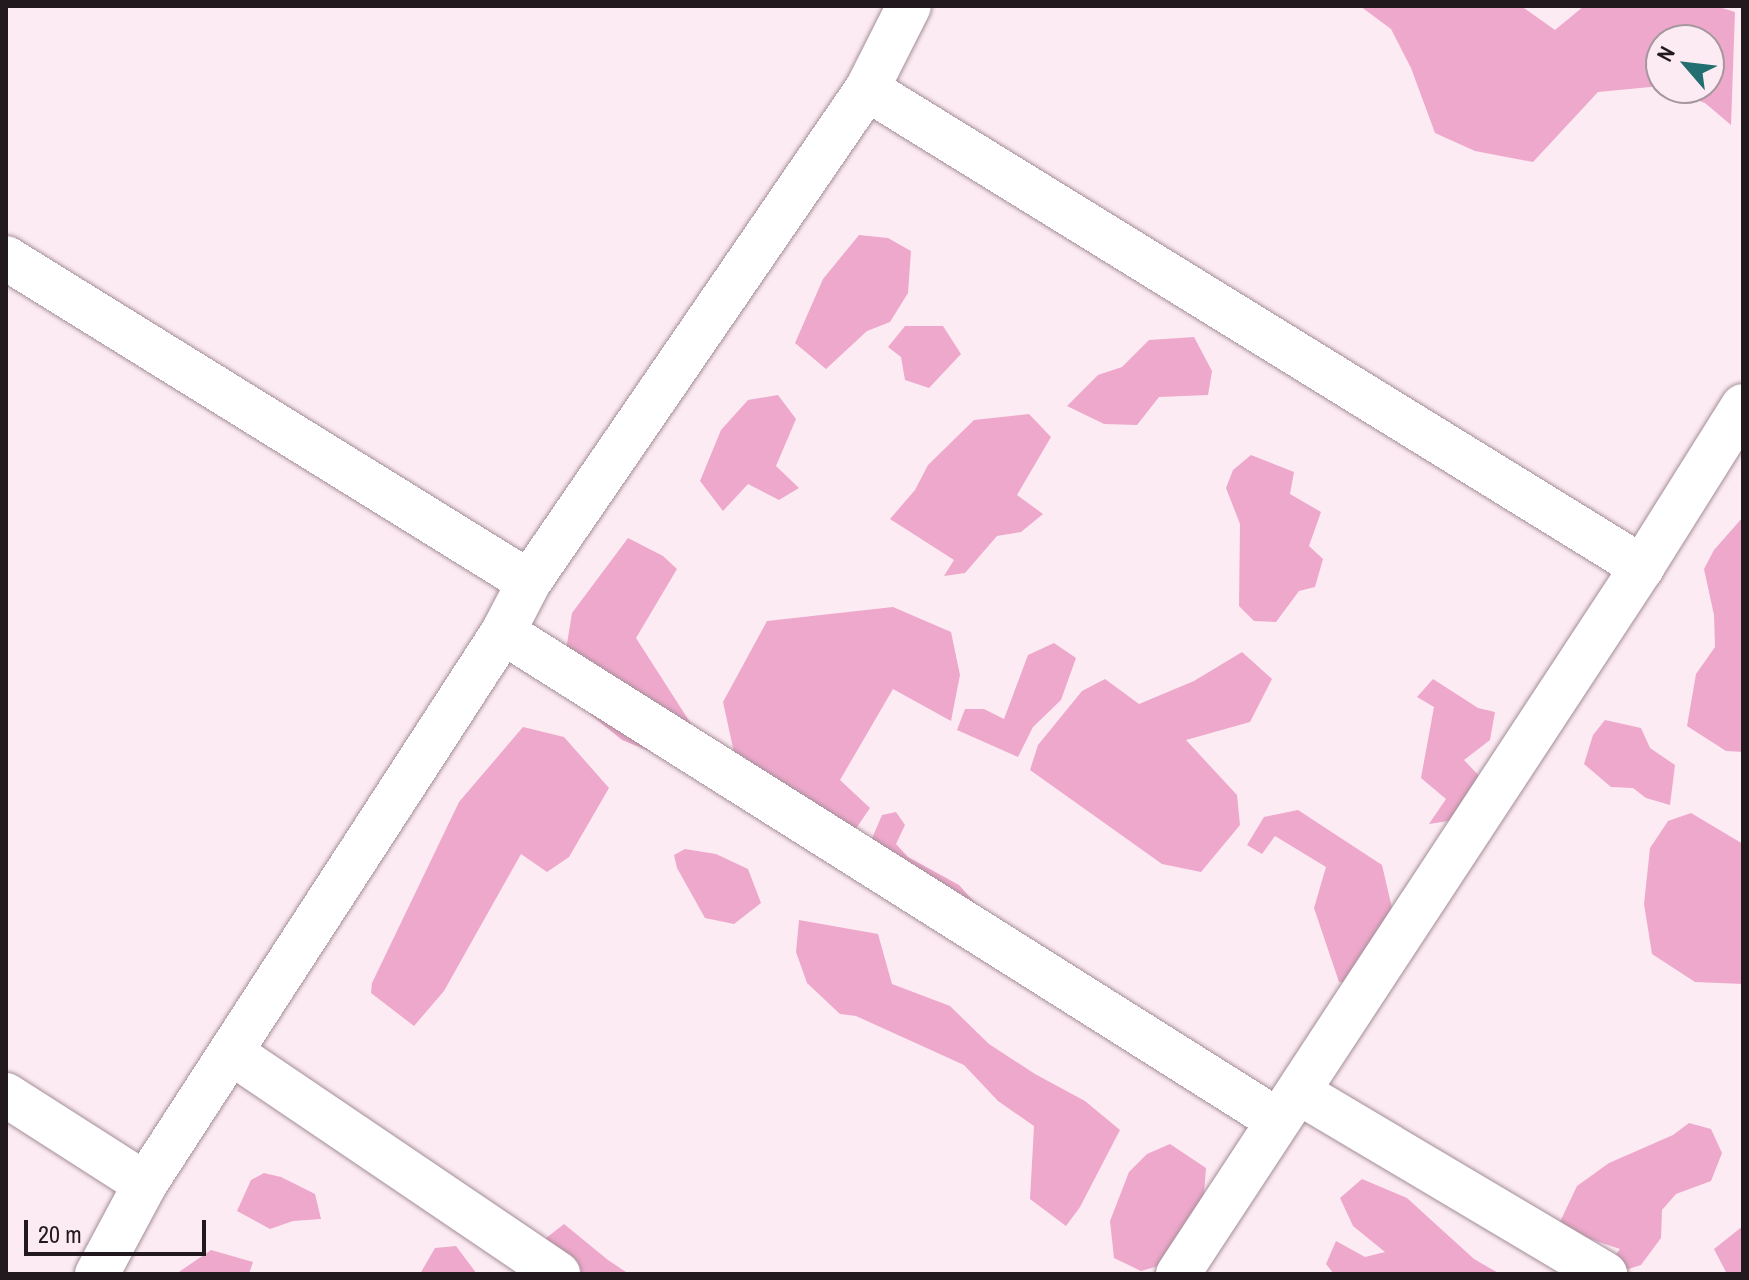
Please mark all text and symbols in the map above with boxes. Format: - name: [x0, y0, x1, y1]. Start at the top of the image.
- north arrow: [1645, 24, 1725, 104]
- text: N: [1649, 41, 1682, 66]
- scale bar: [28, 1204, 210, 1254]
- text: 20 m: [38, 1218, 82, 1250]

